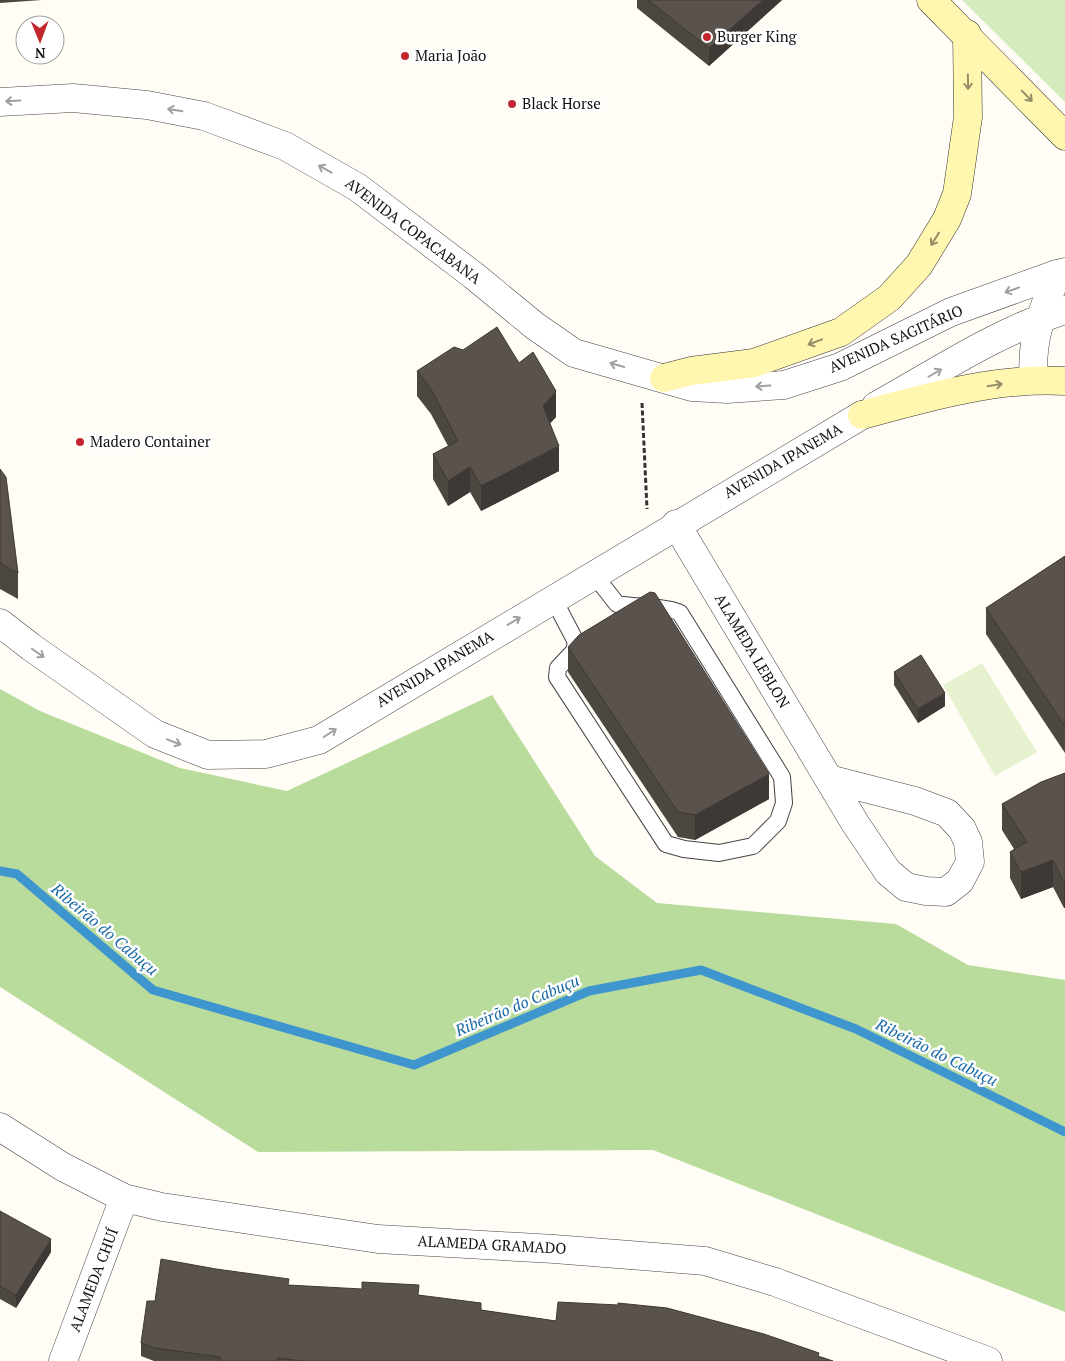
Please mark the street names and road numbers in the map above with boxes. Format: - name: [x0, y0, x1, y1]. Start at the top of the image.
- street label: AVENIDA COPACABANA: [342, 172, 486, 288]
- street label: AVENIDA SAGITÁRIO: [825, 300, 966, 377]
- street label: AVENIDA IPANEMA: [720, 418, 846, 502]
- street label: ALAMEDA LEBLON: [711, 590, 795, 711]
- street label: AVENIDA IPANEMA: [372, 625, 498, 711]
- street label: ALAMEDA CHUÍ: [64, 1224, 122, 1334]
- street label: ALAMEDA GRAMADO: [417, 1230, 567, 1258]

